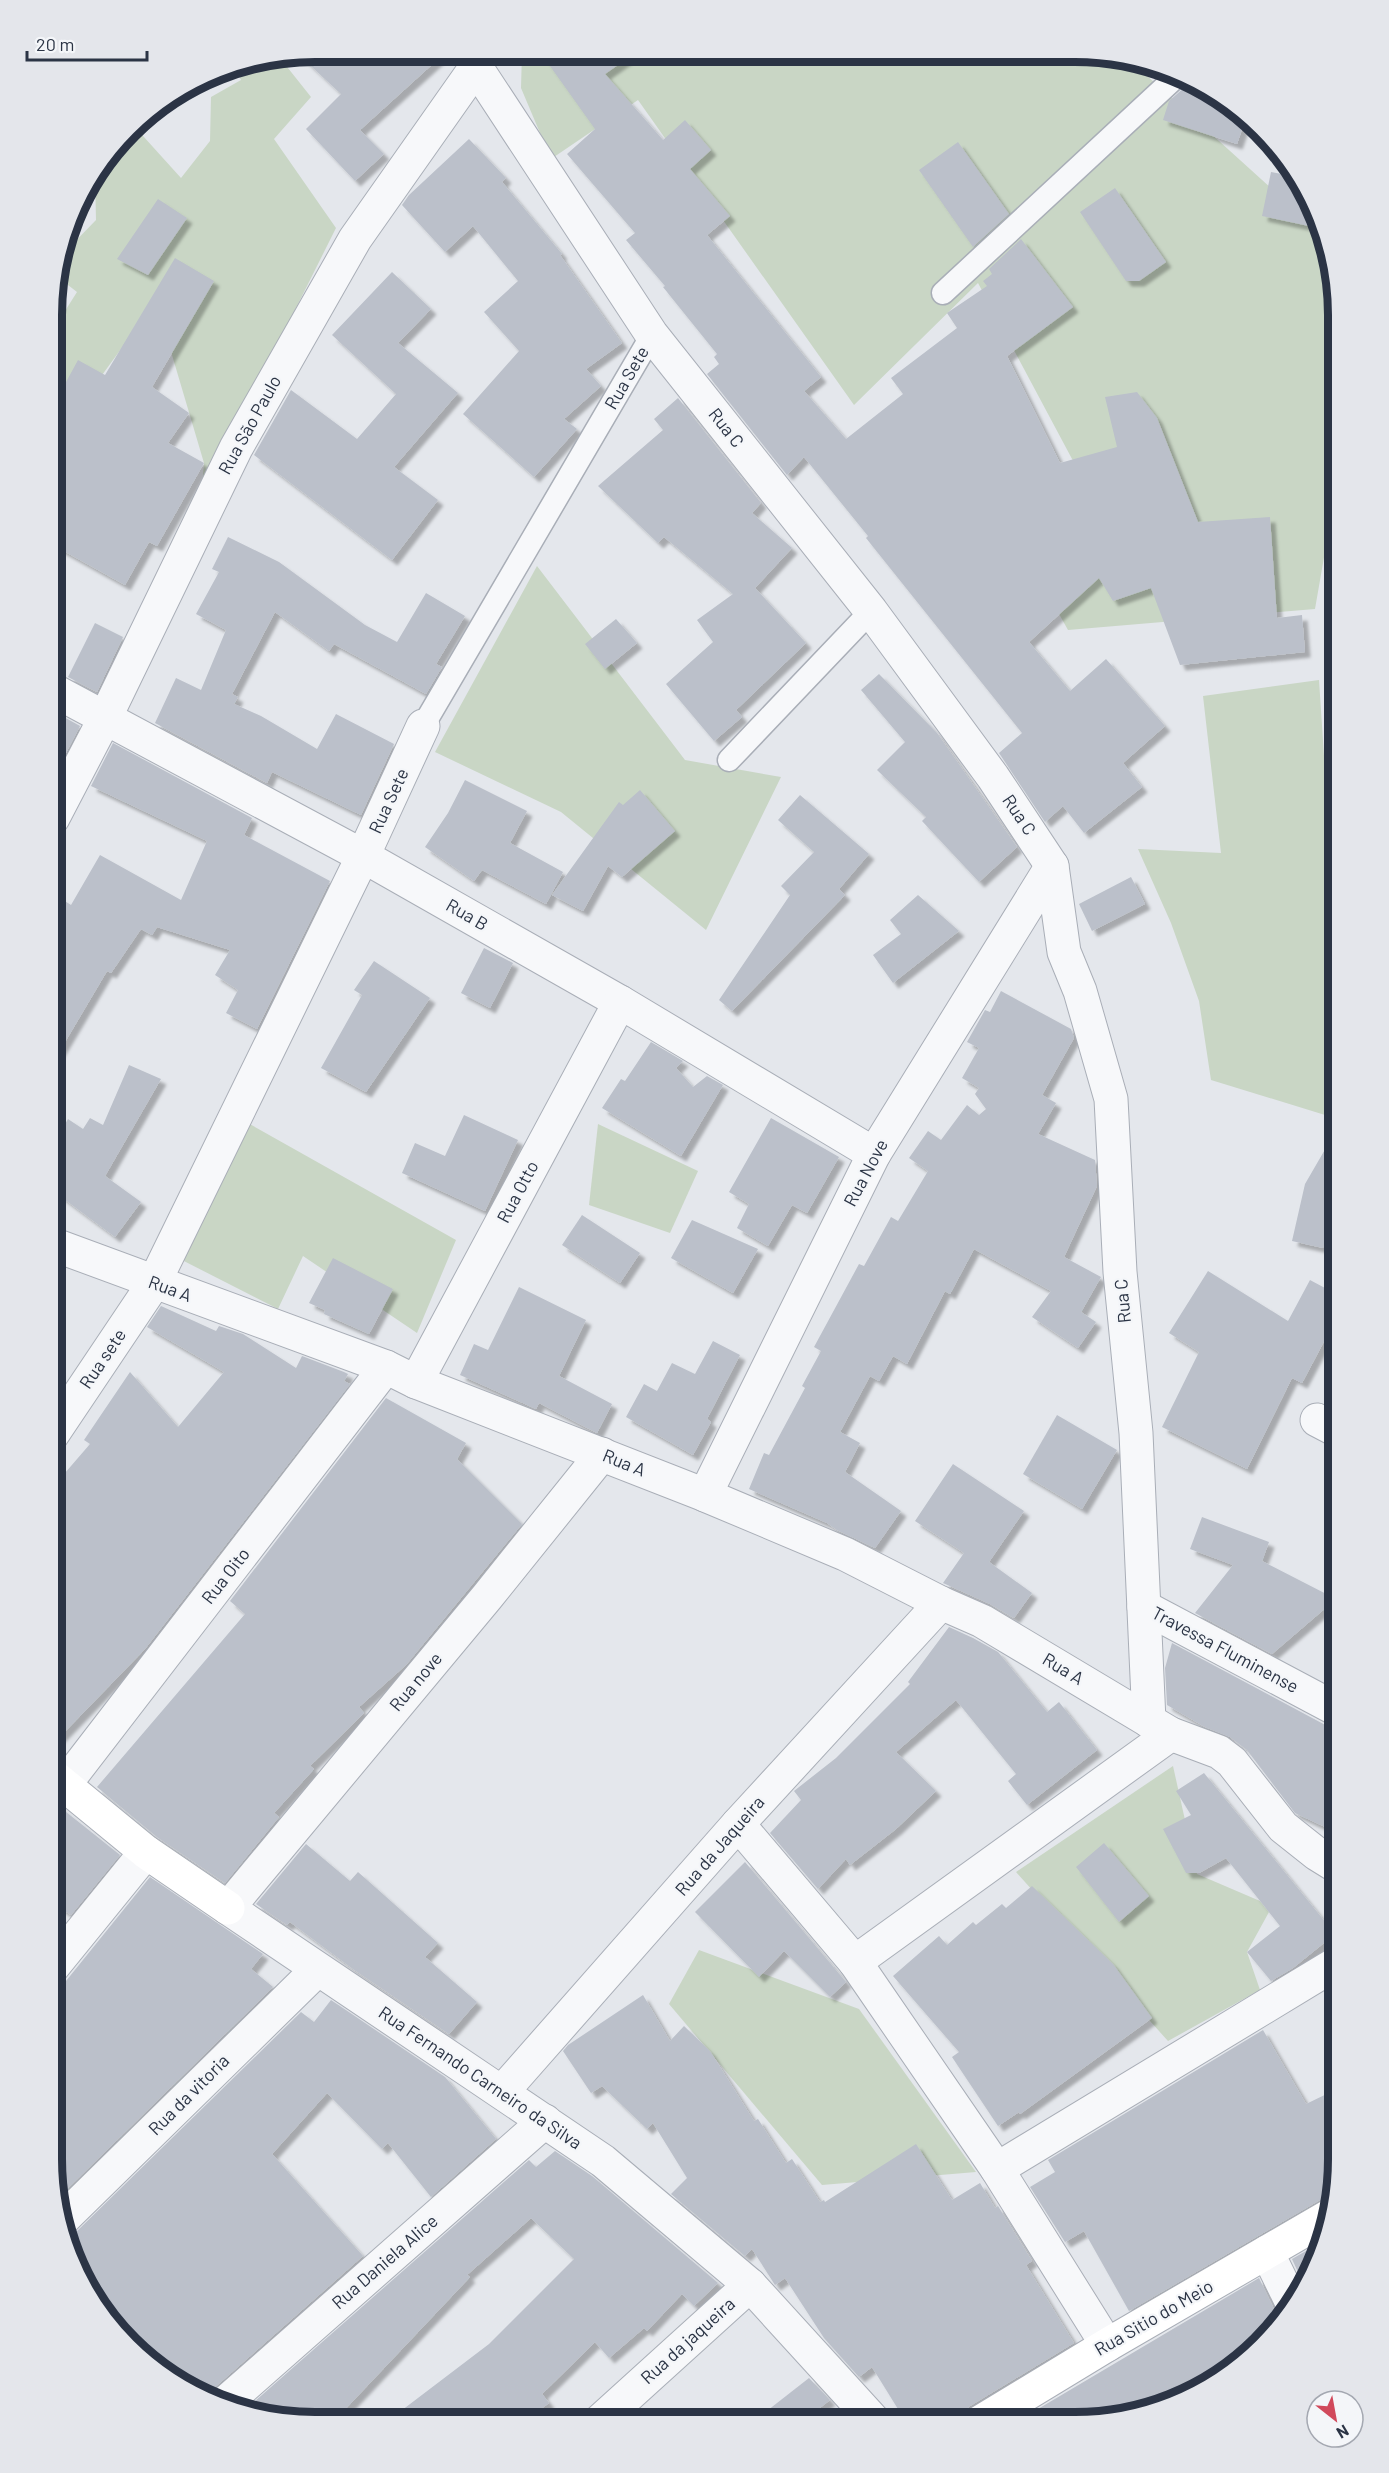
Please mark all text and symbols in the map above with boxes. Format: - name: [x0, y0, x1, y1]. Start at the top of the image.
- scale bar: [27, 24, 147, 62]
- text: 20 m: [36, 33, 74, 55]
- street label: Rua Sete: [599, 342, 653, 413]
- street label: Rua São Paulo: [213, 371, 285, 478]
- street label: Rua C: [704, 403, 749, 452]
- street label: Rua Sete: [363, 765, 413, 837]
- street label: Rua C: [998, 790, 1041, 839]
- street label: Rua B: [443, 893, 492, 935]
- street label: Rua Nove: [838, 1135, 892, 1210]
- street label: Rua Otto: [492, 1157, 543, 1226]
- street label: Rua A: [146, 1270, 195, 1306]
- street label: Rua C: [1109, 1278, 1135, 1324]
- street label: Rua sete: [74, 1324, 130, 1393]
- street label: Rua A: [600, 1444, 649, 1481]
- street label: Rua Oito: [196, 1543, 254, 1608]
- street label: Travessa Fluminense: [1148, 1601, 1303, 1697]
- street label: Rua nove: [384, 1647, 446, 1715]
- street label: Rua A: [1039, 1647, 1088, 1689]
- street label: Rua da Jaqueira: [670, 1791, 769, 1900]
- street label: Rua Fernando Carneiro da Silva: [375, 2001, 586, 2154]
- street label: Rua da vitoria: [143, 2049, 233, 2139]
- street label: Rua Daniela Alice: [327, 2209, 442, 2313]
- street label: Rua Sitio do Meio: [1090, 2274, 1217, 2360]
- street label: Rua da jaqueira: [636, 2292, 739, 2388]
- north arrow: [1305, 2389, 1365, 2449]
- text: N: [1334, 2421, 1352, 2443]

